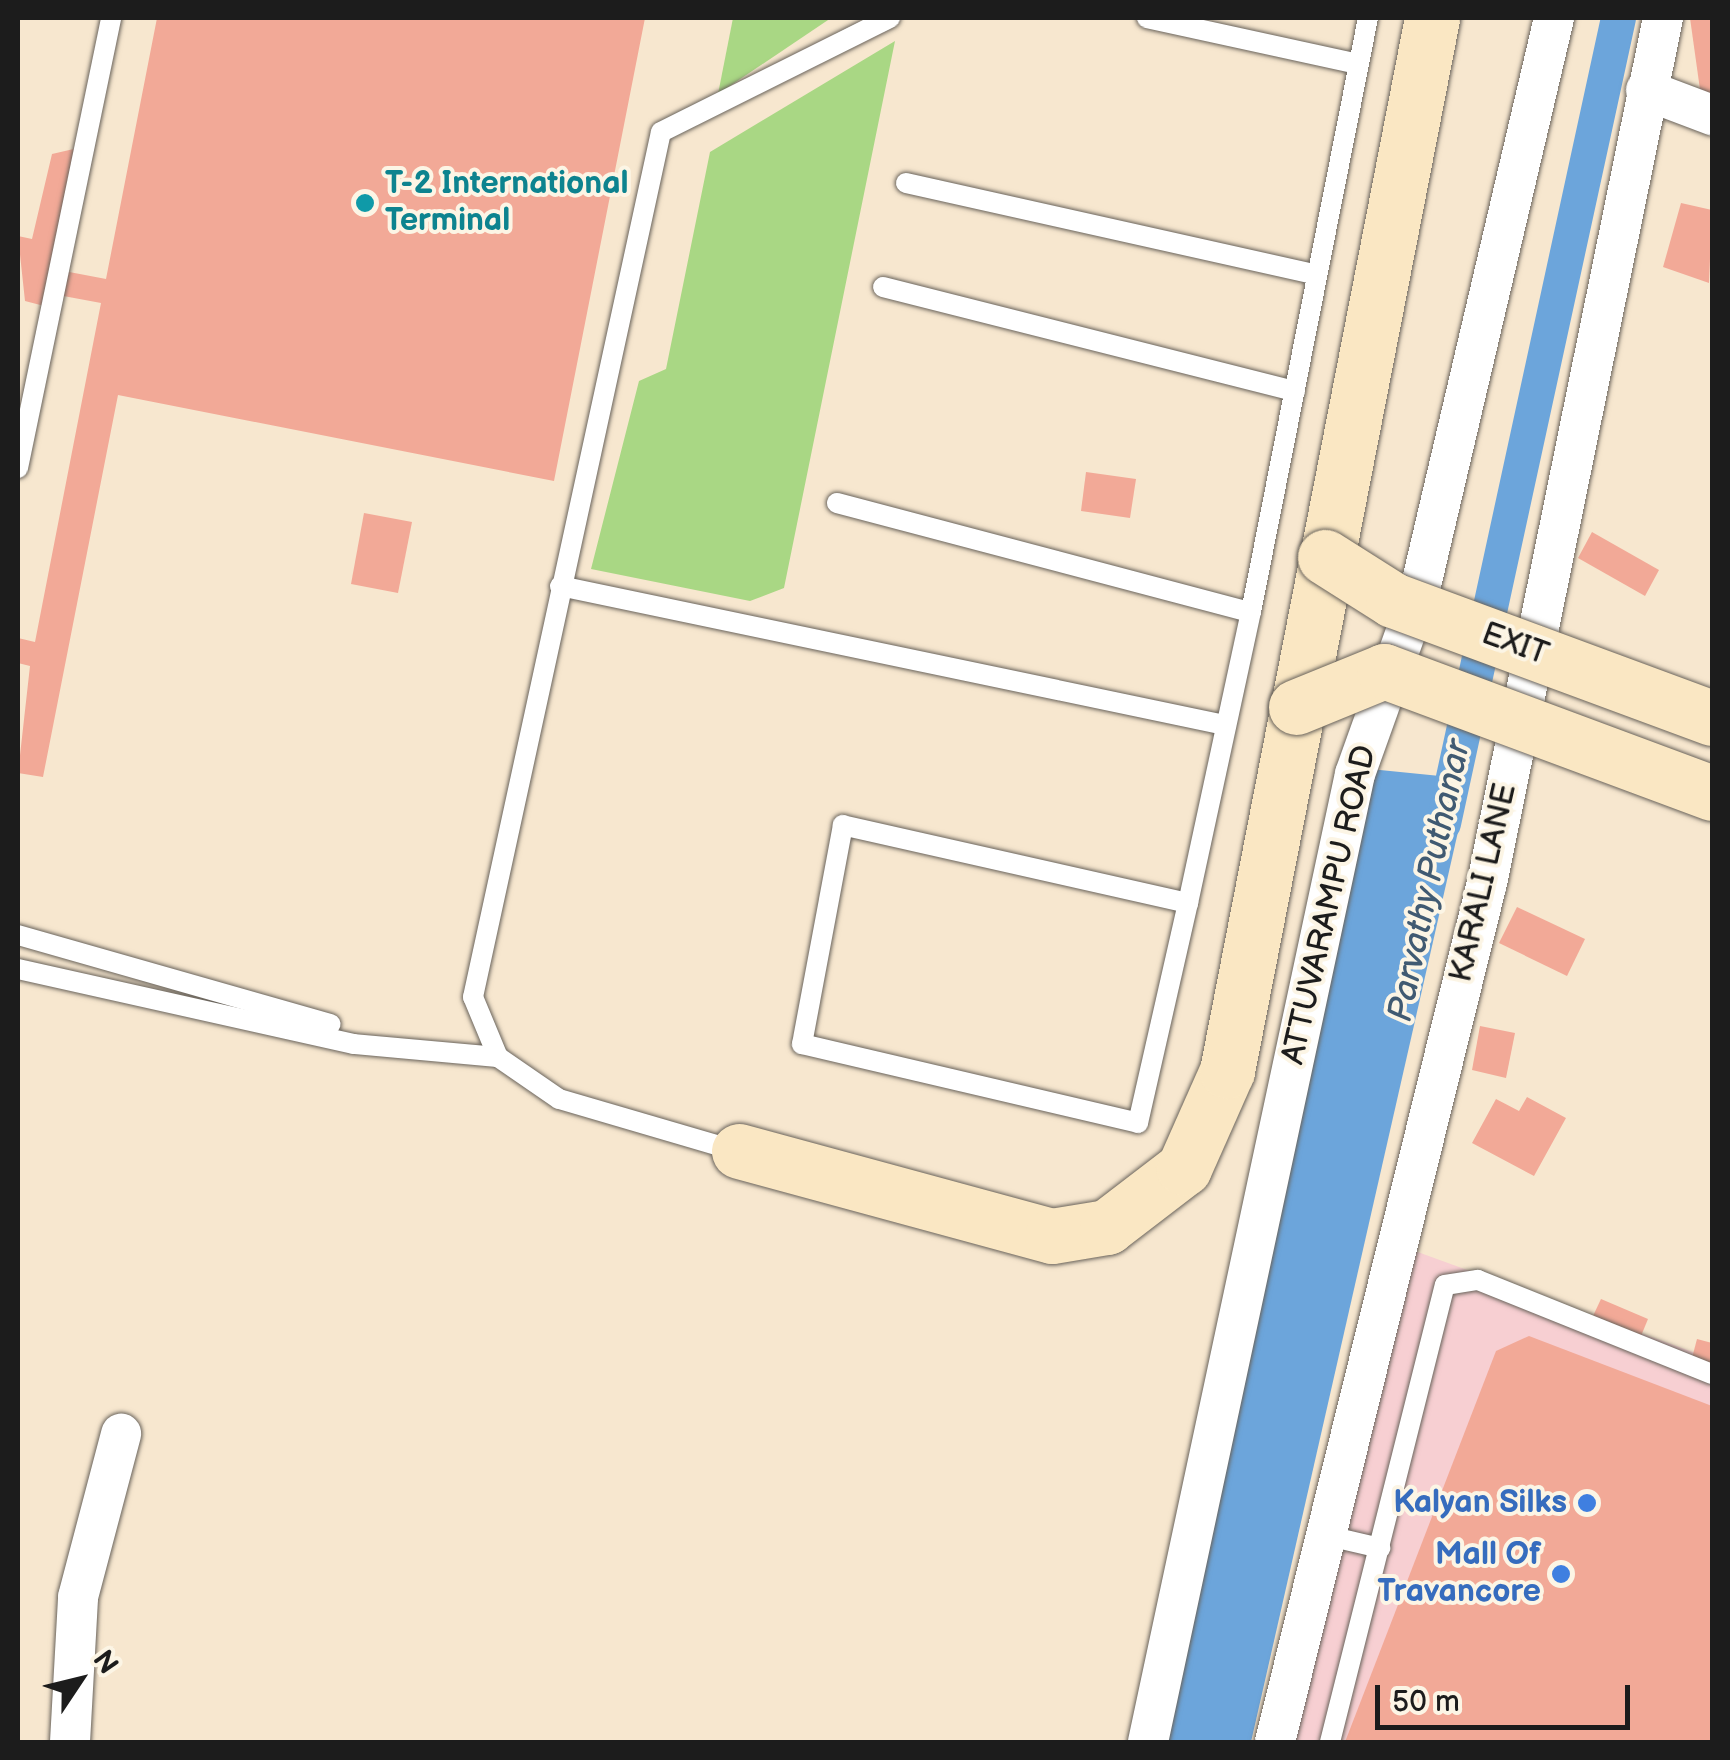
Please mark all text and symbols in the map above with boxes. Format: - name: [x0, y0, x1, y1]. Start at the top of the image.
- place label: T-2 International Terminal: [385, 166, 629, 241]
- marker: T-2 International Terminal: [354, 192, 376, 214]
- street label: EXIT: [1476, 615, 1554, 675]
- water label: Parvathy Puthanar: [1379, 735, 1481, 1027]
- street label: ATTUVARAMPU ROAD: [1275, 742, 1385, 1068]
- street label: KARALI LANE: [1443, 780, 1525, 986]
- place label: Kalyan Silks: [1393, 1484, 1567, 1522]
- marker: Kalyan Silks: [1576, 1492, 1598, 1514]
- place label: Mall Of Travancore: [1378, 1537, 1541, 1612]
- marker: Mall Of Travancore: [1550, 1563, 1572, 1585]
- north arrow: [30, 1630, 130, 1730]
- text: N: [85, 1644, 125, 1681]
- scale bar: [1380, 1665, 1635, 1727]
- text: 50 m: [1392, 1684, 1460, 1720]

